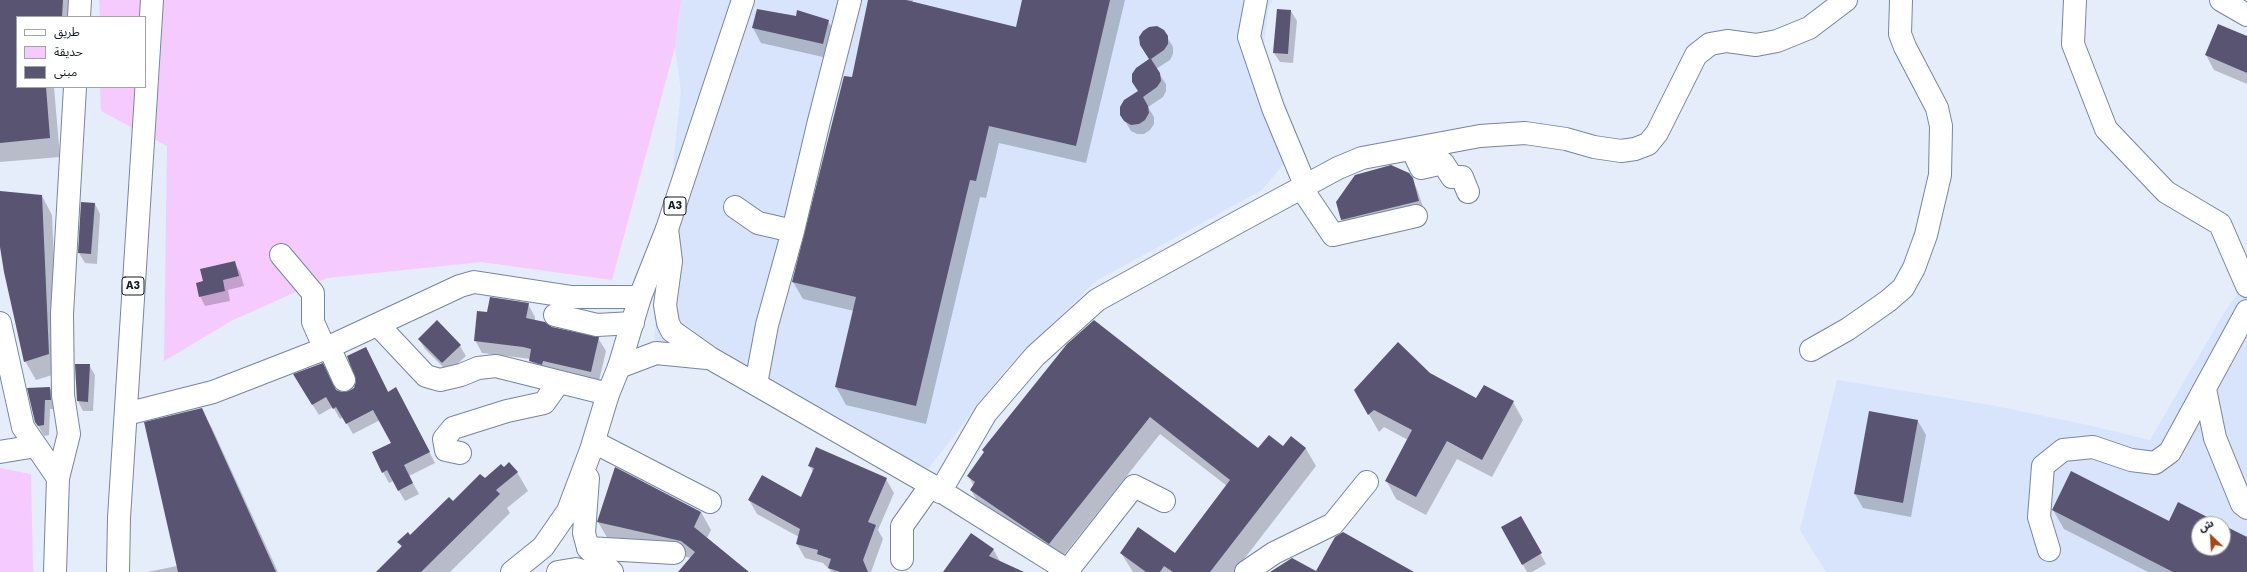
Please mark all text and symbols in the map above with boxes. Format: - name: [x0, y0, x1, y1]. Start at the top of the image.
- legend: [16, 16, 146, 88]
- text: طريق: [54, 25, 80, 39]
- text: حديقة: [54, 45, 83, 59]
- text: مبنى: [54, 65, 77, 79]
- road number: A3: [664, 197, 686, 215]
- road number: A3: [122, 277, 144, 295]
- north arrow: [2191, 516, 2231, 556]
- text: ش: [2197, 517, 2216, 535]

